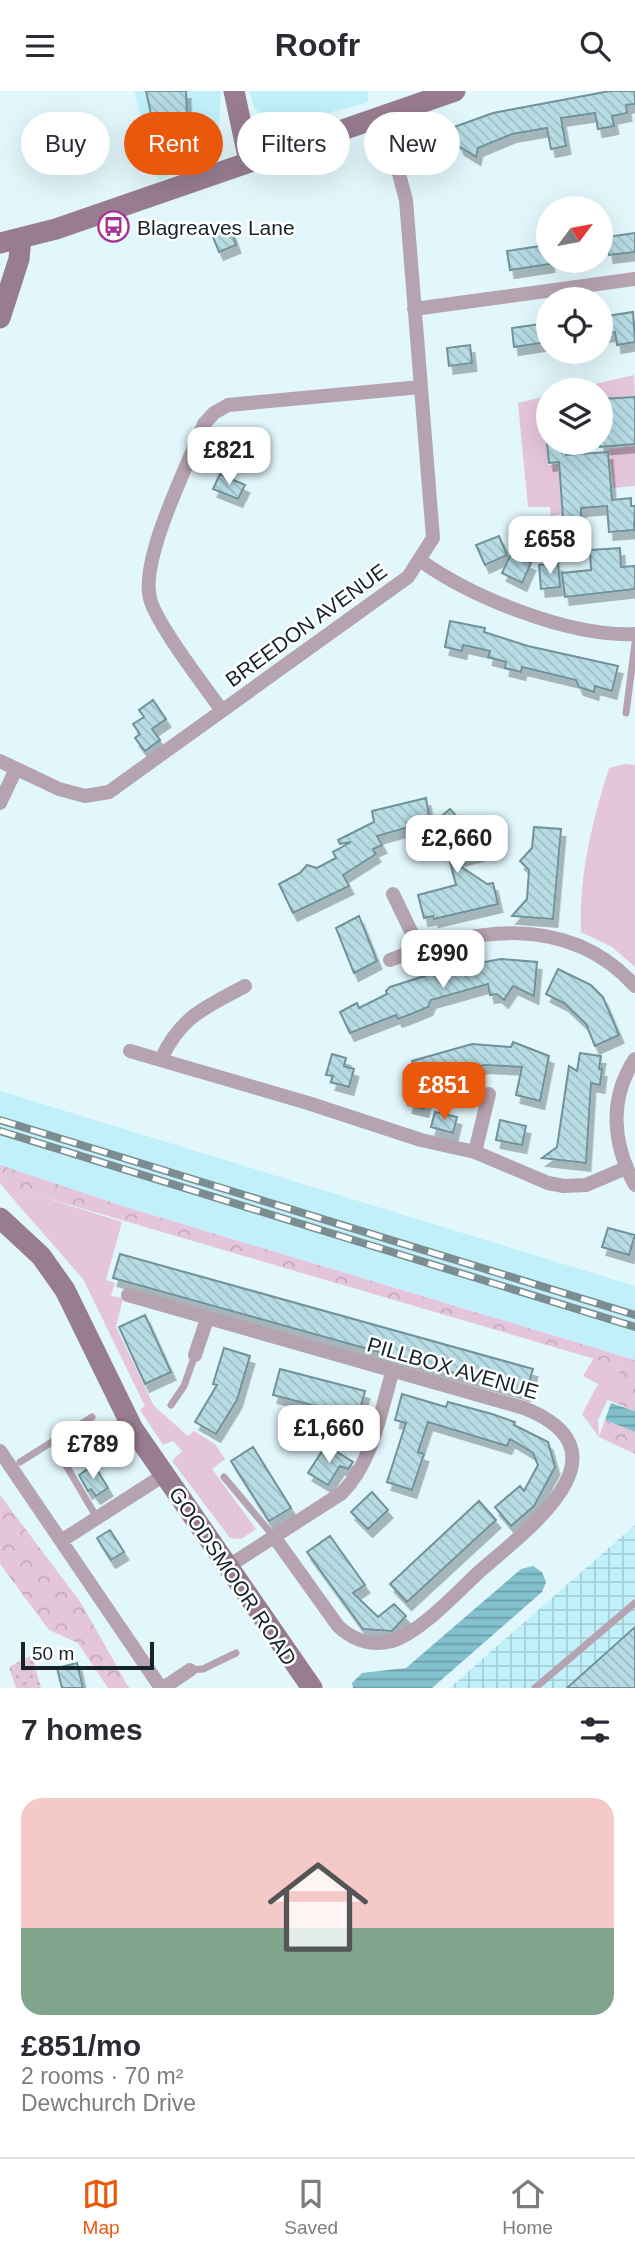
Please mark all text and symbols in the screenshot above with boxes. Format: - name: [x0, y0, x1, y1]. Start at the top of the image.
- icon: menu: [21, 27, 59, 65]
- text: Roofr: [275, 27, 360, 63]
- icon: search: [576, 27, 614, 65]
- chip: Buy: [21, 112, 110, 175]
- chip: Rent: [124, 112, 223, 175]
- chip: Filters: [237, 112, 350, 175]
- chip: New: [364, 112, 460, 175]
- north arrow: [536, 196, 612, 273]
- map controls: [536, 196, 613, 455]
- bus stop icon: Blagreaves Lane: [97, 210, 131, 244]
- place label: Blagreaves Lane: [137, 216, 295, 239]
- button: locate: [536, 287, 613, 364]
- button: layers: [536, 378, 613, 455]
- pin: £821: [188, 427, 270, 487]
- text: £821: [203, 437, 255, 463]
- pin: £658: [509, 517, 591, 576]
- text: £658: [524, 526, 576, 552]
- street label: BREEDON AVENUE: [221, 559, 391, 691]
- pin: £2,660: [400, 815, 514, 875]
- text: £2,660: [422, 825, 492, 851]
- pin: £990: [402, 930, 484, 990]
- text: £990: [417, 940, 469, 966]
- pin: £851: [403, 1063, 485, 1122]
- text: £851: [418, 1072, 470, 1098]
- street label: PILLBOX AVENUE: [365, 1333, 541, 1403]
- pin: £1,660: [272, 1405, 386, 1465]
- text: £1,660: [294, 1415, 364, 1441]
- pin: £789: [52, 1421, 134, 1481]
- text: £789: [67, 1431, 119, 1457]
- street label: GOODSMOOR ROAD: [165, 1483, 301, 1669]
- scale bar: [21, 1639, 154, 1671]
- text: 50 m: [32, 1643, 74, 1664]
- icon: filters: [576, 1711, 614, 1749]
- text: 7 homes: [21, 1713, 143, 1746]
- icon: home: [255, 1844, 381, 1970]
- text: £851/mo: [21, 2029, 141, 2062]
- text: 2 rooms · 70 m²: [21, 2063, 183, 2089]
- text: Dewchurch Drive: [21, 2090, 196, 2116]
- tab: Map: [82, 2175, 120, 2239]
- tab: Saved: [284, 2175, 338, 2239]
- tab: Home: [502, 2175, 553, 2239]

